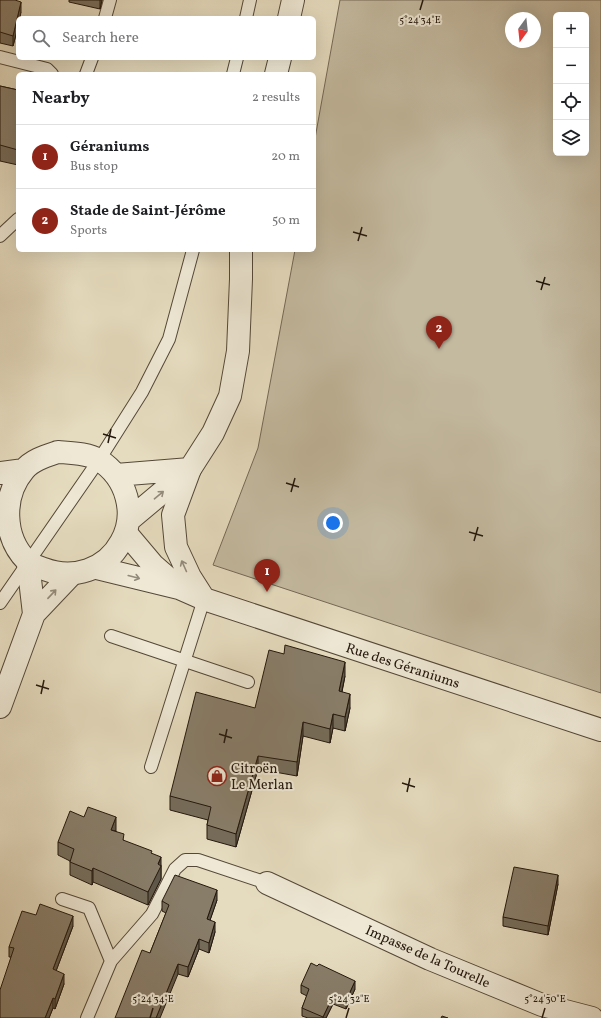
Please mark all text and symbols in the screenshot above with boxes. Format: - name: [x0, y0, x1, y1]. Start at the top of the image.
- north arrow: [505, 12, 541, 48]
- map controls: [553, 12, 589, 156]
- button: +: [553, 12, 589, 48]
- text: 5°24'34"E: [399, 13, 441, 27]
- search box: [16, 16, 316, 60]
- icon: search: [30, 27, 52, 49]
- text: Search here: [62, 28, 139, 49]
- button: −: [553, 48, 589, 84]
- button: locate: [553, 84, 589, 120]
- text: Nearby: [32, 87, 90, 110]
- text: 2 results: [252, 89, 300, 107]
- button: layers: [553, 120, 589, 156]
- text: Géraniums: [70, 137, 149, 158]
- text: 1: [42, 148, 48, 166]
- text: 20 m: [271, 148, 300, 166]
- text: Bus stop: [70, 158, 118, 176]
- text: Stade de Saint-Jérôme: [70, 201, 226, 222]
- text: 2: [42, 212, 48, 230]
- text: 50 m: [272, 212, 300, 230]
- text: Sports: [70, 222, 107, 240]
- pin: 2: [426, 316, 452, 349]
- one-way arrow: [154, 491, 164, 500]
- your location: [323, 513, 343, 533]
- pin: 1: [254, 559, 280, 592]
- one-way arrow: [180, 560, 187, 572]
- one-way arrow: [128, 574, 141, 581]
- one-way arrow: [47, 589, 57, 599]
- street label: Rue des Géraniums: [343, 639, 462, 694]
- place label: Citroën Le Merlan: [231, 760, 293, 795]
- shop icon: Citroën Le Merlan: [206, 765, 228, 787]
- street label: Impasse de la Tourelle: [362, 921, 493, 994]
- text: 5°24'34"E: [132, 992, 174, 1006]
- text: 5°24'32"E: [329, 992, 369, 1006]
- text: 5°24'30"E: [524, 992, 566, 1006]

